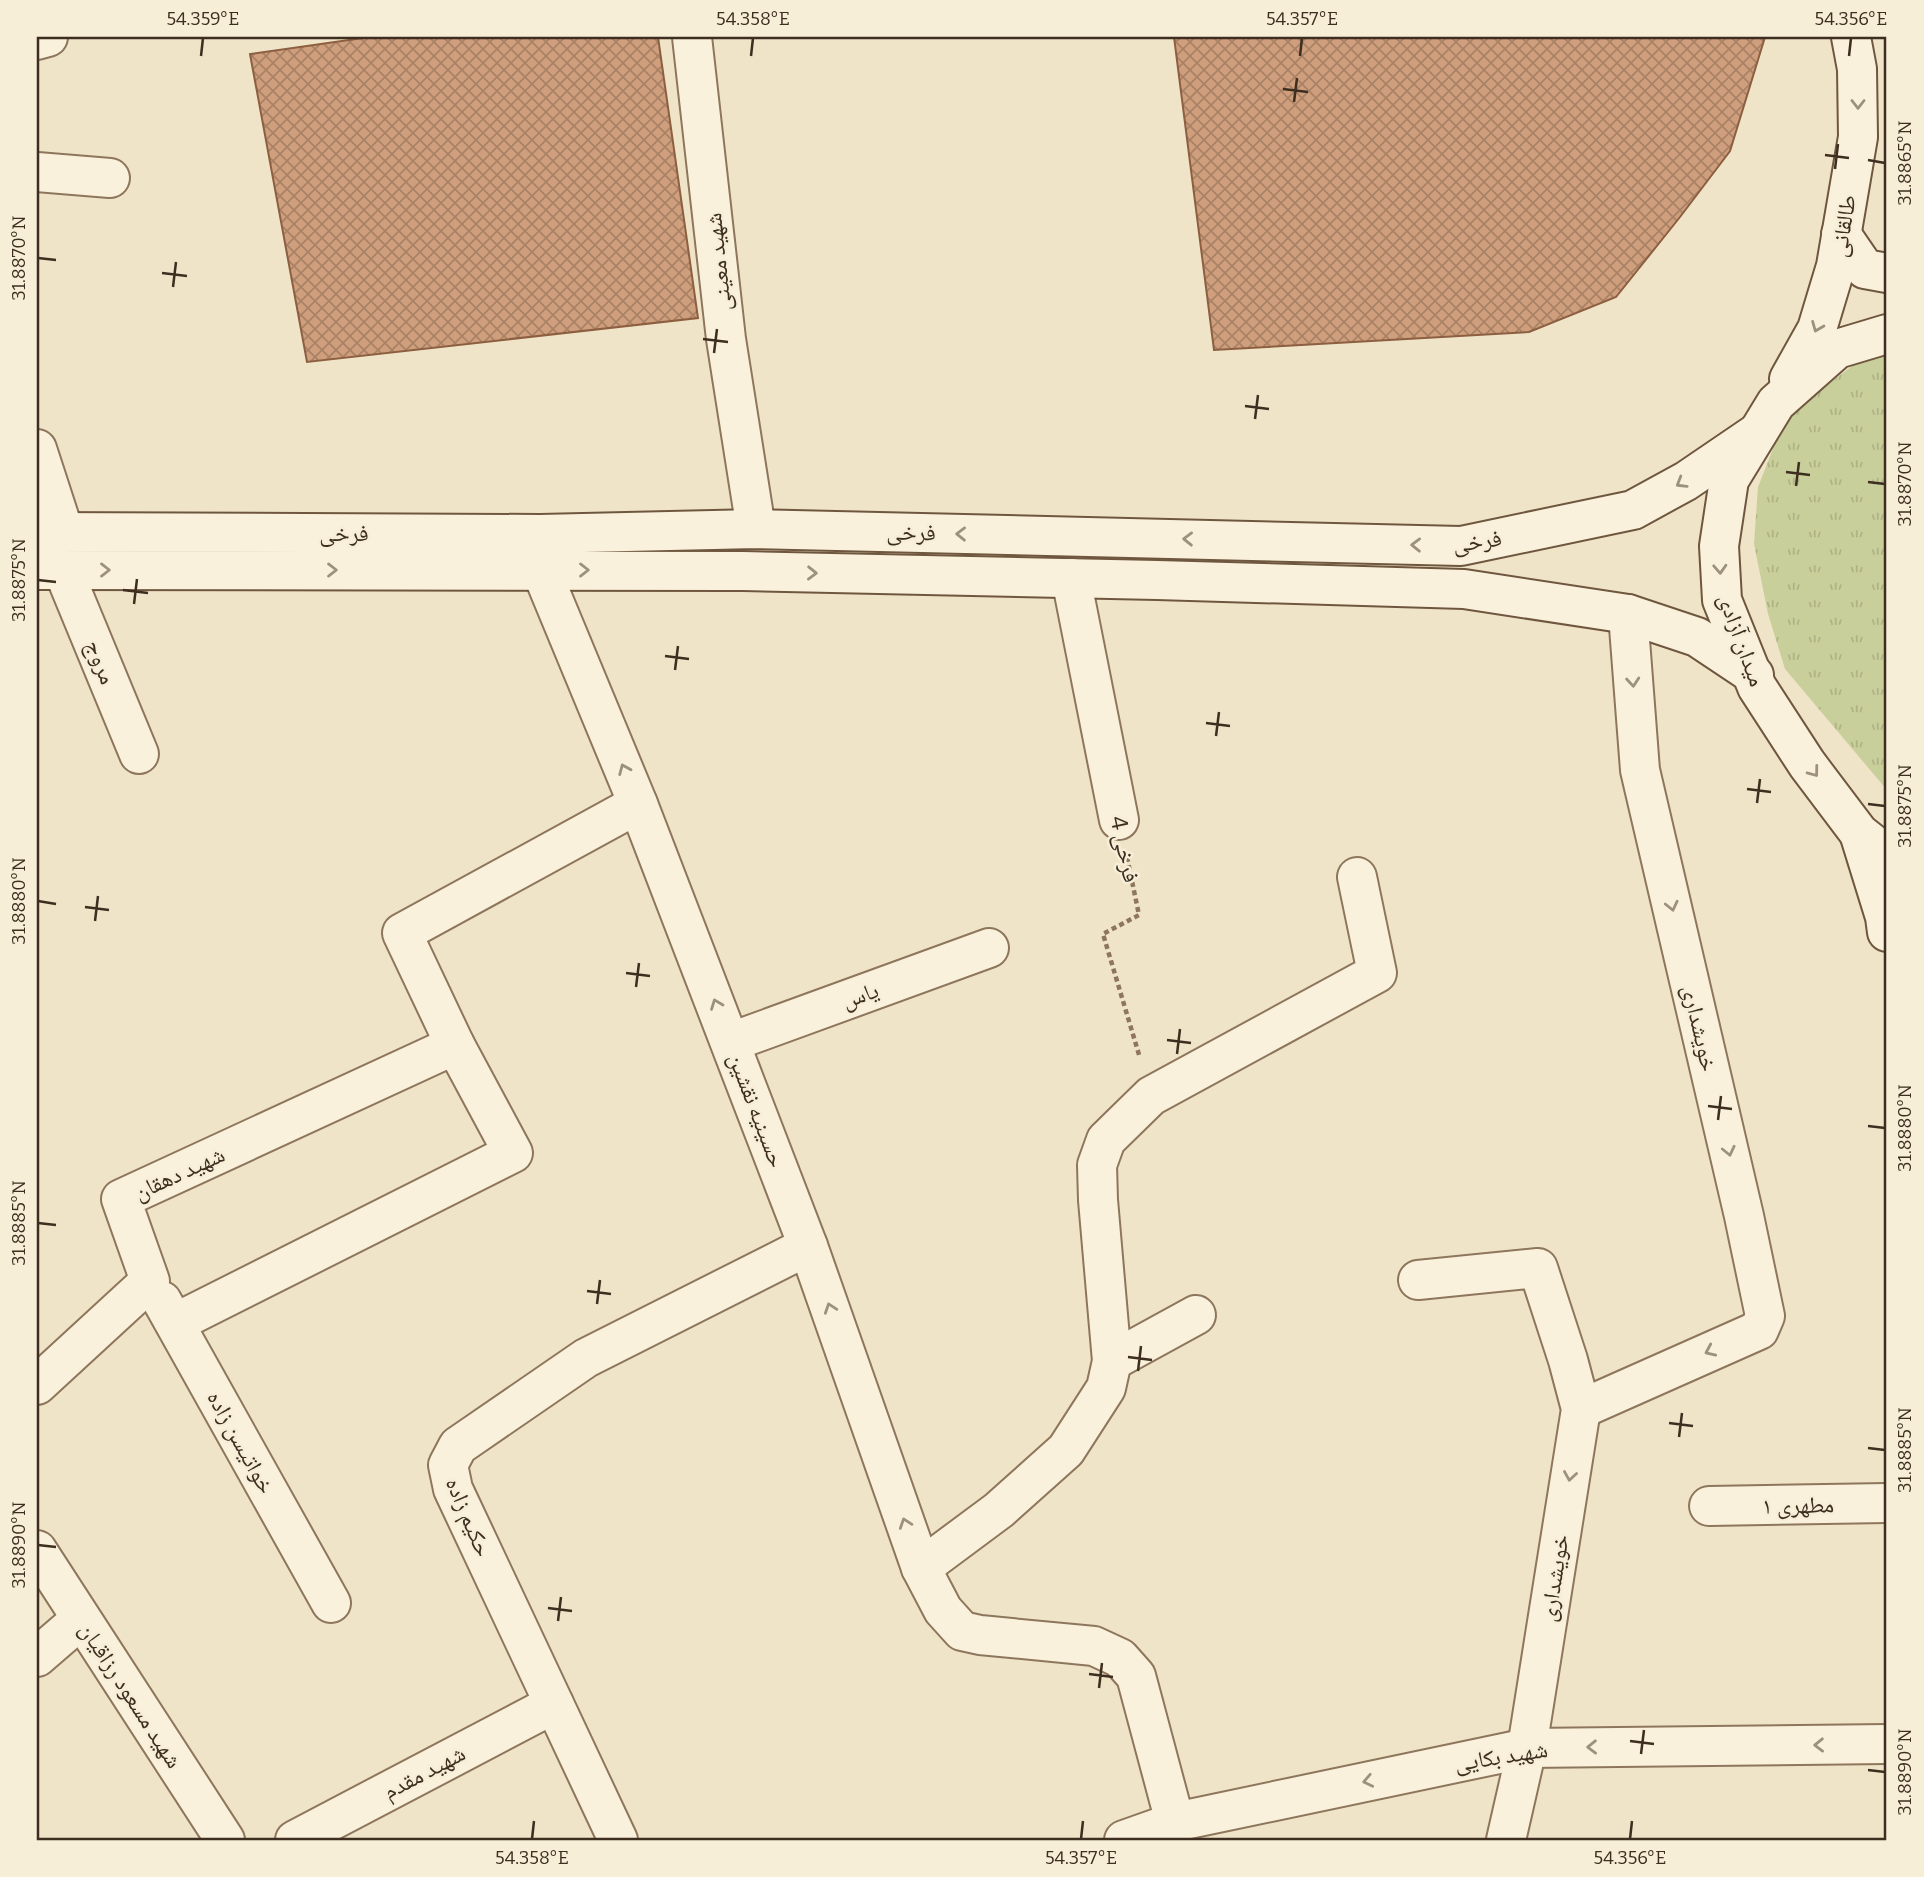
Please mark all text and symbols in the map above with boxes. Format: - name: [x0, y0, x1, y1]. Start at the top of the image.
- text: 54.359°E: [166, 8, 240, 30]
- text: 54.358°E: [716, 8, 790, 30]
- text: 54.357°E: [1266, 8, 1338, 30]
- text: 54.356°E: [1815, 8, 1887, 30]
- one-way arrow: [1850, 99, 1865, 110]
- text: 31.8865°N: [1894, 121, 1916, 205]
- street label: طالقانی: [1824, 193, 1862, 259]
- street label: شهید معینی: [699, 212, 737, 312]
- text: 31.8870°N: [8, 215, 30, 301]
- one-way arrow: [1811, 320, 1825, 332]
- text: 31.8870°N: [1894, 441, 1916, 527]
- one-way arrow: [1676, 475, 1689, 488]
- street label: فرخی: [886, 518, 936, 546]
- street label: فرخی: [319, 519, 369, 547]
- street label: فرخی: [1451, 524, 1503, 558]
- one-way arrow: [955, 526, 966, 541]
- one-way arrow: [1183, 532, 1194, 547]
- text: 31.8875°N: [8, 538, 30, 622]
- one-way arrow: [1410, 538, 1421, 553]
- one-way arrow: [100, 562, 111, 578]
- one-way arrow: [328, 562, 338, 578]
- one-way arrow: [579, 563, 590, 578]
- one-way arrow: [1713, 563, 1728, 574]
- one-way arrow: [807, 565, 818, 580]
- street label: میدان آزادی: [1712, 590, 1772, 690]
- street label: مروج: [79, 636, 122, 689]
- one-way arrow: [1625, 677, 1640, 688]
- one-way arrow: [618, 764, 632, 776]
- one-way arrow: [1805, 764, 1818, 777]
- text: 31.8875°N: [1894, 764, 1916, 848]
- street label: فرخی 4: [1104, 813, 1146, 885]
- text: 31.8880°N: [8, 857, 30, 945]
- one-way arrow: [1664, 900, 1678, 912]
- street label: یاس: [838, 976, 882, 1014]
- street label: خویشداری: [1676, 982, 1724, 1074]
- one-way arrow: [710, 998, 724, 1010]
- street label: حسینیه نقشین: [722, 1049, 792, 1171]
- text: 31.8880°N: [1894, 1084, 1916, 1172]
- street label: شهید دهقان: [129, 1140, 229, 1206]
- one-way arrow: [1721, 1145, 1735, 1157]
- text: 31.8885°N: [8, 1180, 30, 1266]
- one-way arrow: [824, 1303, 838, 1315]
- one-way arrow: [1705, 1343, 1717, 1357]
- street label: خواتیسن زاده: [201, 1386, 281, 1498]
- text: 31.8885°N: [1894, 1407, 1916, 1493]
- one-way arrow: [1563, 1470, 1578, 1482]
- street label: حکیم زاده: [438, 1473, 498, 1562]
- street label: مطهری ۱: [1762, 1490, 1834, 1520]
- text: 31.8890°N: [8, 1501, 30, 1589]
- one-way arrow: [899, 1518, 913, 1530]
- street label: خویشداری: [1533, 1532, 1575, 1624]
- street label: شهید مسعود رزاقیان: [73, 1617, 189, 1773]
- text: 31.8890°N: [1894, 1728, 1916, 1816]
- street label: شهید بکایی: [1452, 1735, 1550, 1777]
- one-way arrow: [1813, 1737, 1824, 1753]
- street label: شهید مقدم: [378, 1739, 471, 1807]
- one-way arrow: [1586, 1739, 1596, 1755]
- one-way arrow: [1362, 1773, 1374, 1788]
- text: 54.358°E: [495, 1847, 569, 1869]
- text: 54.357°E: [1045, 1847, 1117, 1869]
- text: 54.356°E: [1594, 1847, 1666, 1869]

